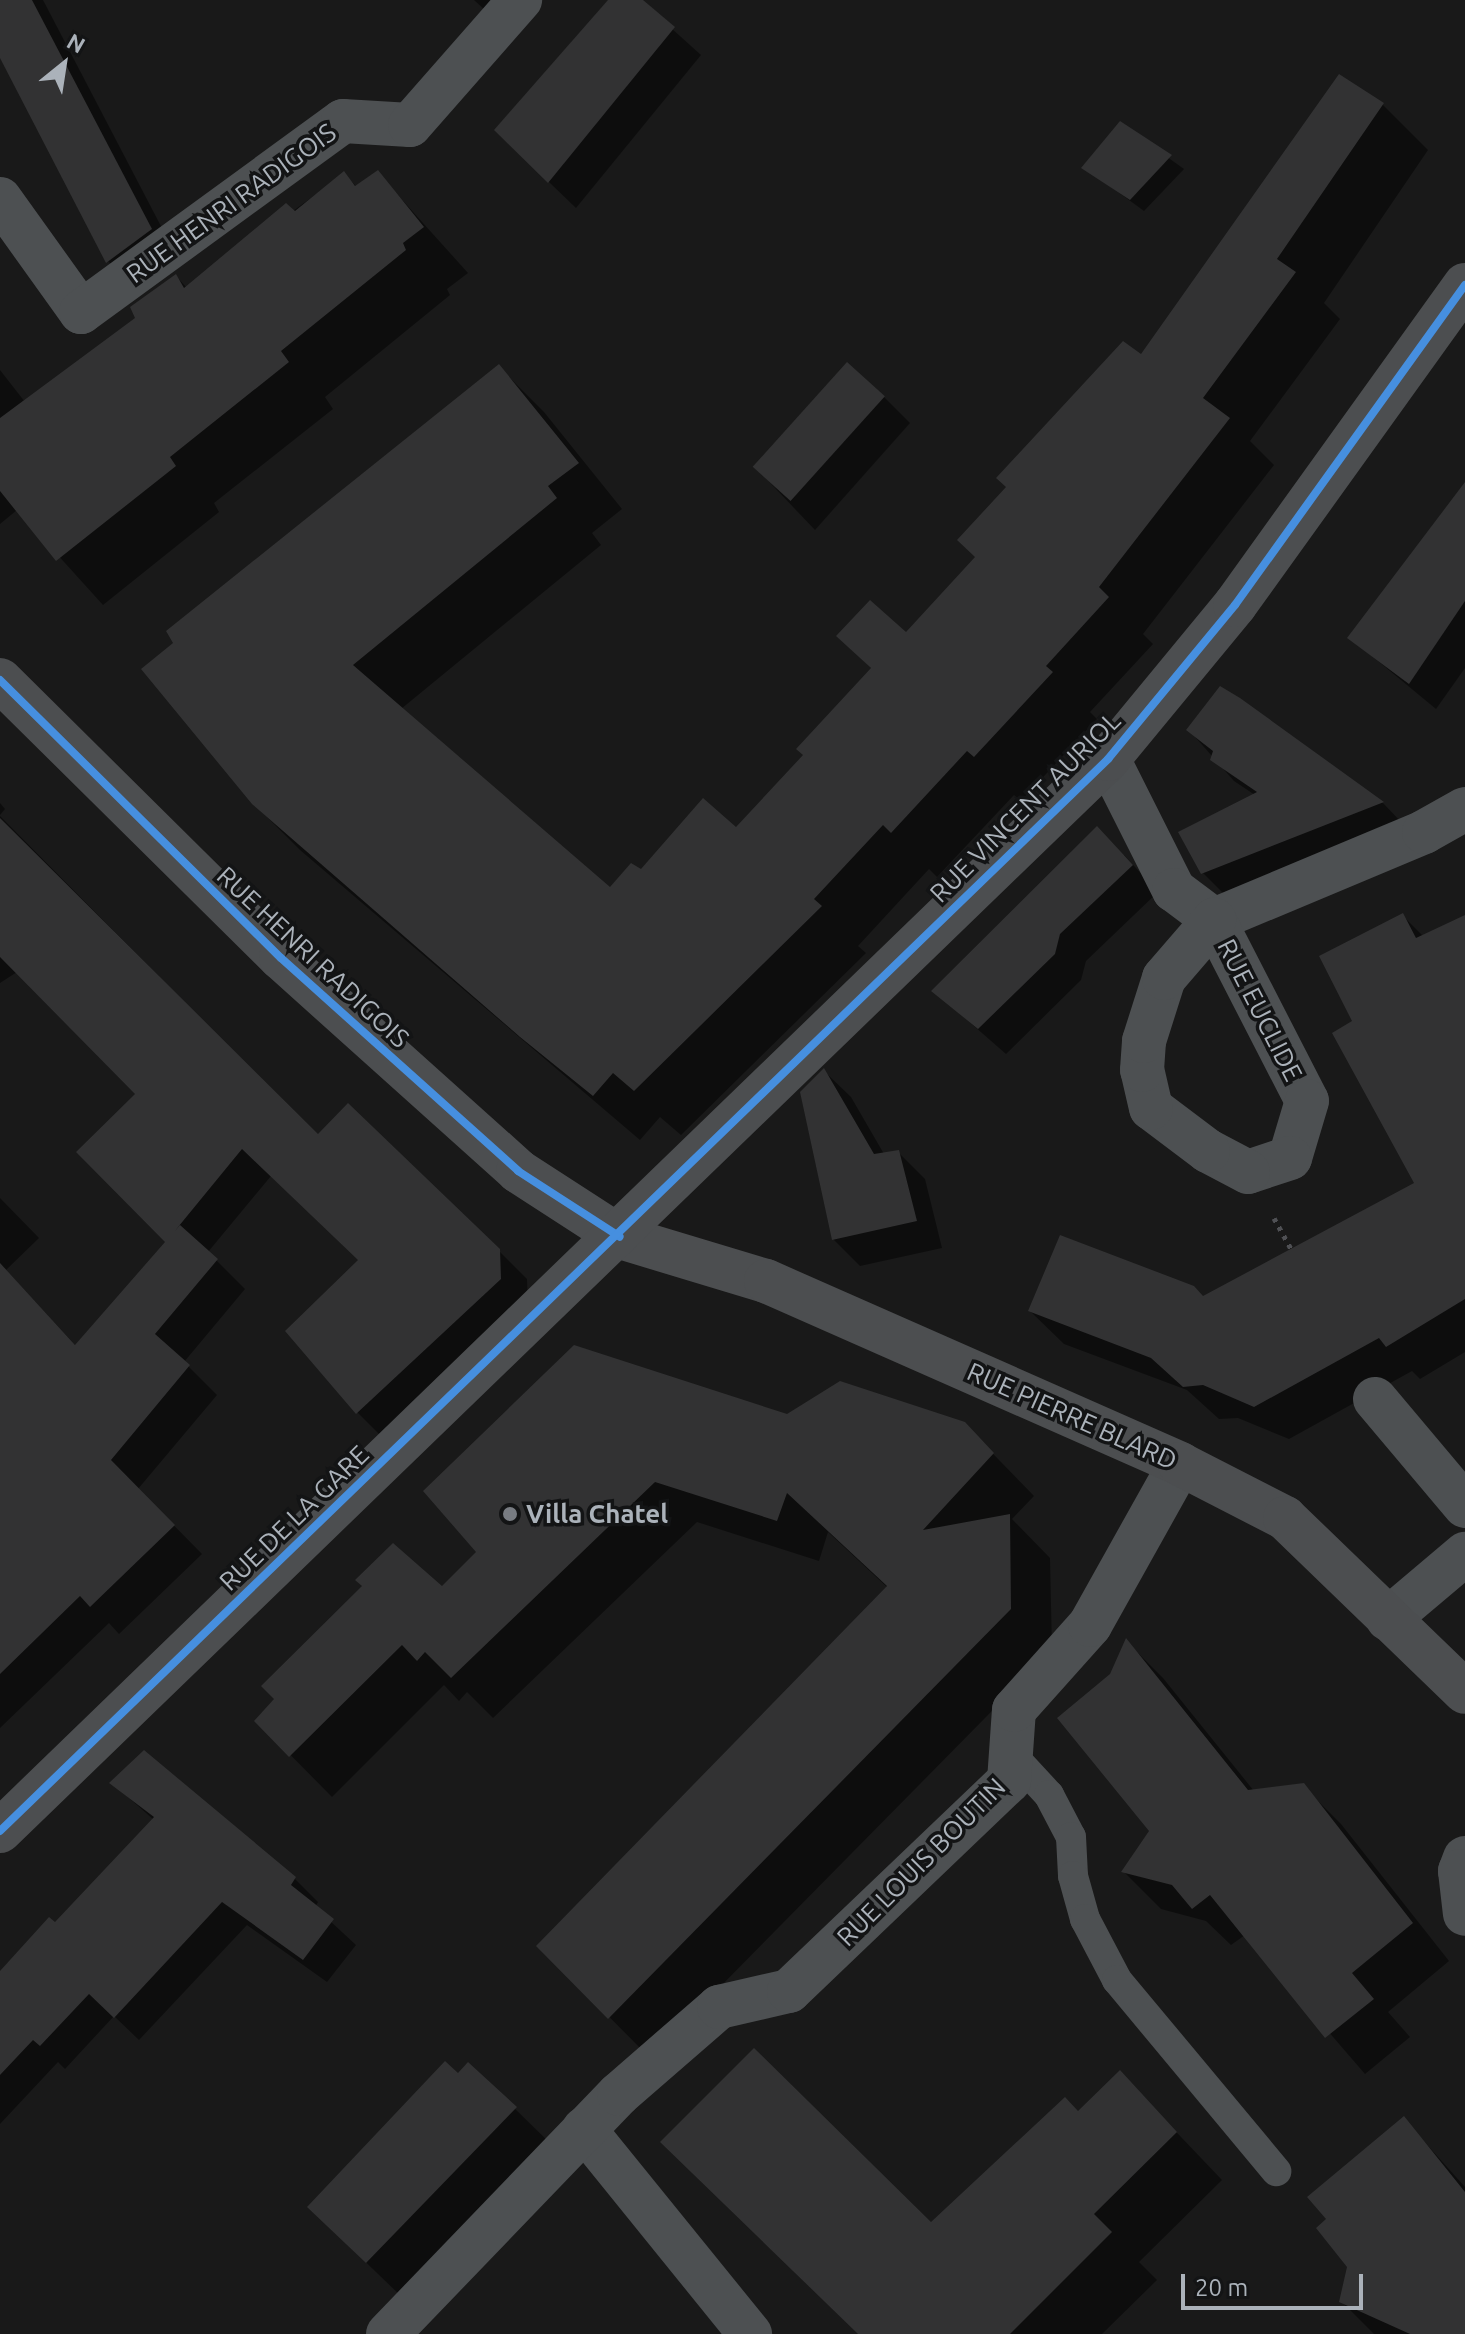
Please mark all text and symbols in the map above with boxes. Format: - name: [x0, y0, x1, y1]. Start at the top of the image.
- north arrow: [24, 24, 104, 104]
- text: N: [63, 28, 90, 58]
- street label: RUE HENRI RADIGOIS: [120, 117, 342, 289]
- street label: RUE VINCENT AURIOL: [923, 705, 1127, 909]
- street label: RUE HENRI RADIGOIS: [211, 860, 415, 1054]
- street label: RUE EUCLIDE: [1211, 934, 1309, 1086]
- street label: RUE PIERRE BLARD: [962, 1356, 1182, 1476]
- street label: RUE DE LA GARE: [213, 1439, 375, 1597]
- place label: Villa Chatel: [526, 1498, 668, 1530]
- marker: Villa Chatel: [501, 1505, 519, 1523]
- street label: RUE LOUIS BOUTIN: [830, 1771, 1012, 1953]
- scale bar: [1185, 2258, 1367, 2308]
- text: 20 m: [1195, 2274, 1248, 2301]

